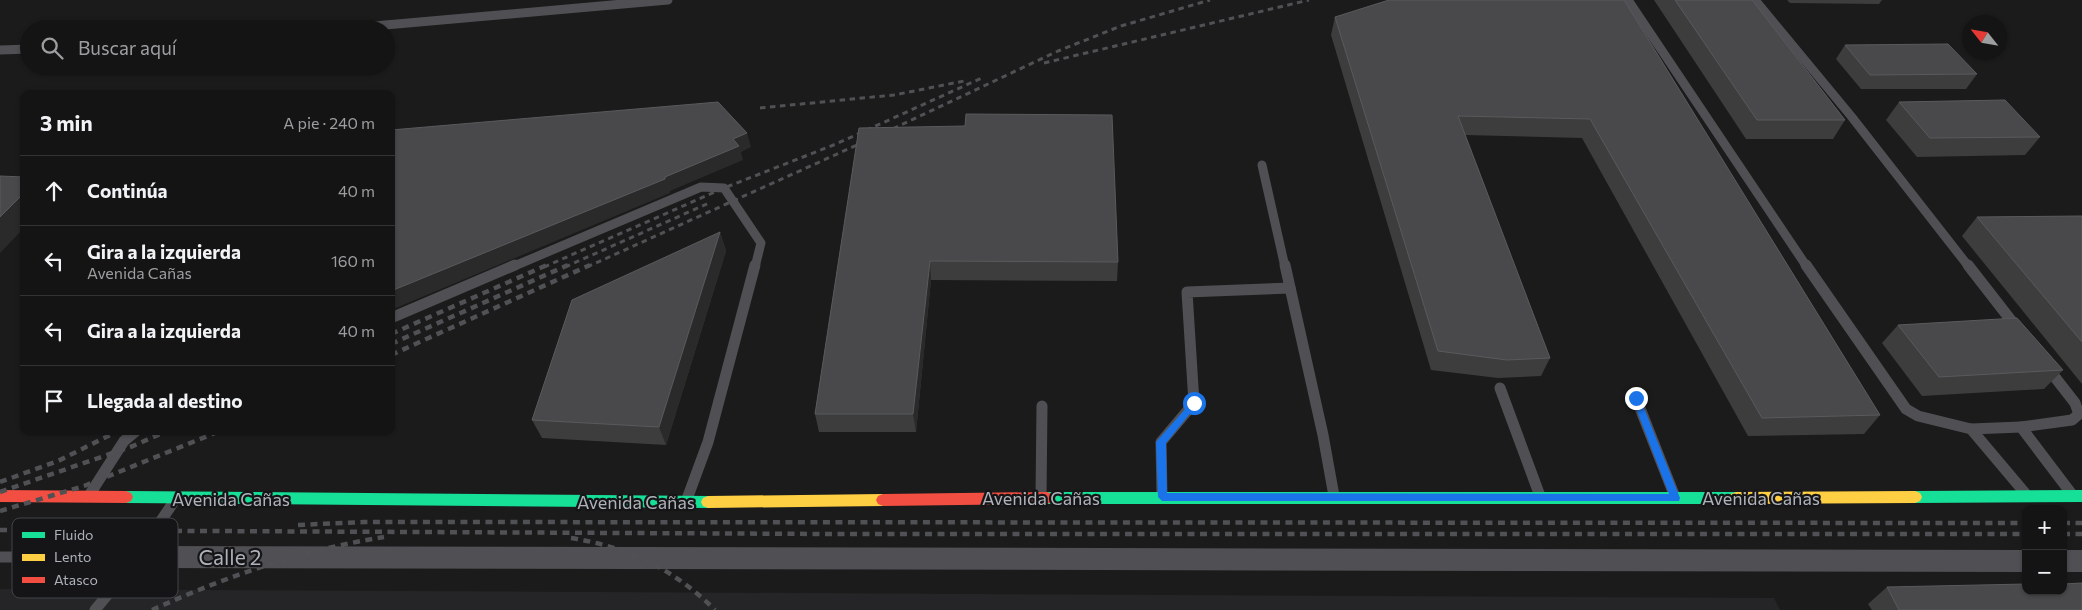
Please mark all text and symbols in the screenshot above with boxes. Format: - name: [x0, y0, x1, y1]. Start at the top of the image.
- north arrow: [1962, 15, 2007, 60]
- search box: [20, 20, 395, 75]
- icon: search: [38, 34, 66, 62]
- text: Buscar aquí: [78, 36, 177, 59]
- text: 3 min: [40, 110, 93, 135]
- text: A pie · 240 m: [283, 113, 375, 132]
- icon: ahead: [40, 177, 68, 205]
- text: Continúa: [87, 179, 168, 202]
- text: 40 m: [338, 181, 375, 200]
- text: Gira a la izquierda: [87, 240, 241, 263]
- icon: left: [40, 247, 68, 275]
- text: 160 m: [331, 251, 375, 270]
- text: Avenida Cañas: [87, 263, 192, 282]
- icon: left: [40, 317, 68, 345]
- text: Gira a la izquierda: [87, 319, 241, 342]
- text: 40 m: [338, 321, 375, 340]
- icon: arrive: [40, 387, 68, 415]
- route end: [1625, 387, 1648, 410]
- text: Llegada al destino: [87, 389, 243, 412]
- route start: [1183, 392, 1206, 415]
- street label: Avenida Cañas: [982, 487, 1100, 509]
- street label: Avenida Cañas: [1702, 487, 1820, 509]
- street label: Avenida Cañas: [172, 488, 290, 510]
- street label: Avenida Cañas: [577, 491, 695, 513]
- map controls: [2022, 505, 2067, 595]
- button: +: [2022, 505, 2067, 550]
- legend: [12, 518, 178, 598]
- text: Fluido: [54, 526, 93, 543]
- street label: Calle 2: [199, 544, 261, 569]
- text: Lento: [54, 548, 91, 565]
- button: −: [2022, 550, 2067, 595]
- text: Atasco: [54, 571, 98, 588]

